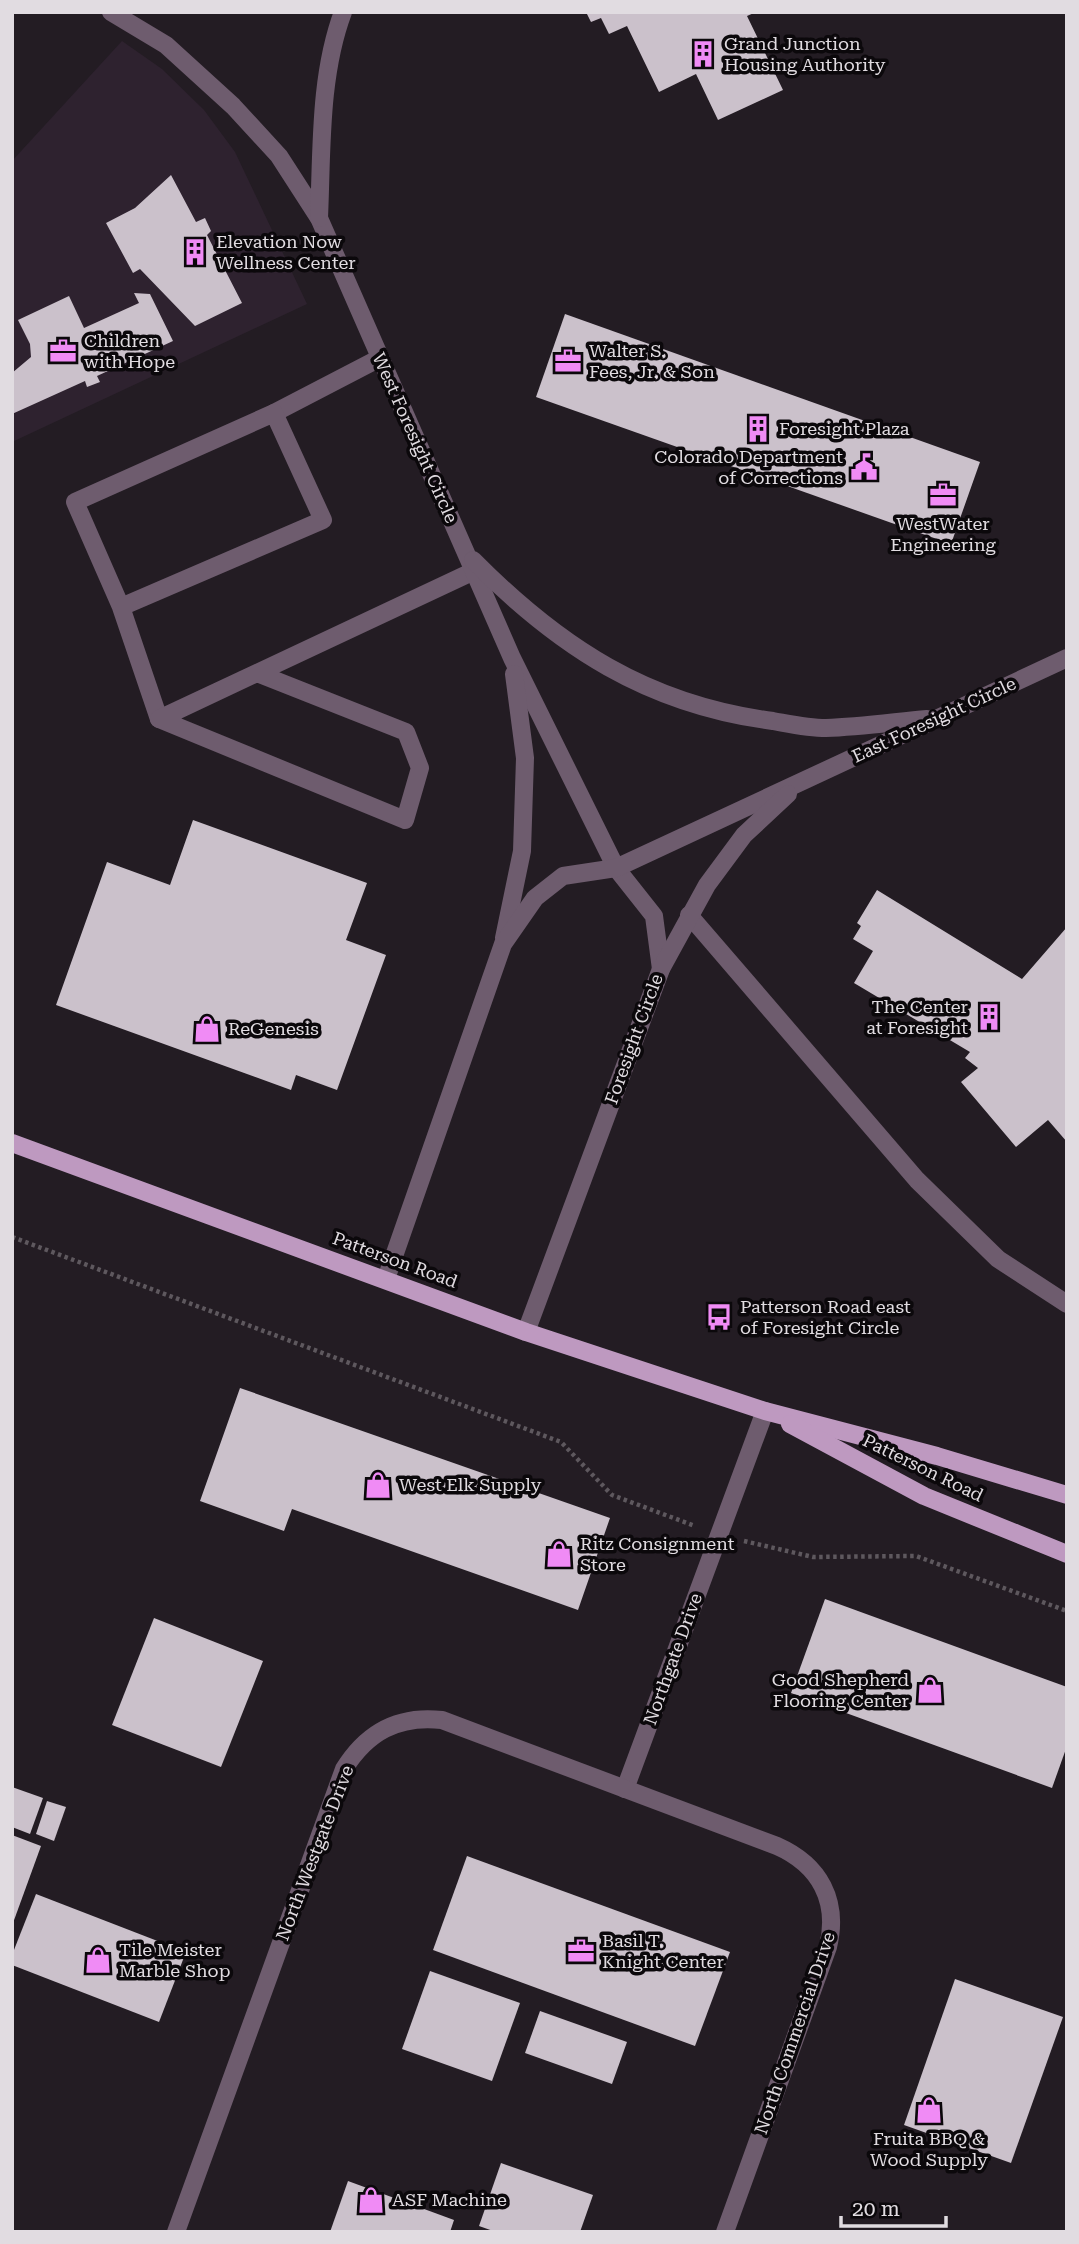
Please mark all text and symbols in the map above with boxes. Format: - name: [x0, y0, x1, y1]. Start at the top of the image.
- place label: Grand Junction Housing Authority: [724, 33, 886, 75]
- building icon: Grand Junction Housing Authority: [688, 39, 718, 69]
- place label: Elevation Now Wellness Center: [216, 231, 356, 273]
- building icon: Elevation Now Wellness Center: [180, 237, 210, 267]
- place label: Children with Hope: [84, 330, 175, 372]
- office icon: Children with Hope: [48, 336, 78, 366]
- place label: Walter S. Fees, Jr. & Son: [589, 340, 715, 382]
- office icon: Walter S. Fees, Jr. & Son: [553, 346, 583, 376]
- street label: West Foresight Circle: [368, 349, 463, 526]
- building icon: Foresight Plaza: [743, 414, 773, 444]
- place label: Foresight Plaza: [779, 418, 910, 439]
- place label: Colorado Department of Corrections: [654, 446, 843, 488]
- public building icon: Colorado Department of Corrections: [849, 452, 879, 482]
- office icon: WestWater Engineering: [928, 480, 958, 510]
- place label: WestWater Engineering: [890, 513, 997, 555]
- street label: East Foresight Circle: [849, 672, 1019, 767]
- street label: Foresight Circle: [600, 971, 667, 1107]
- place label: The Center at Foresight: [866, 996, 968, 1038]
- building icon: The Center at Foresight: [974, 1002, 1004, 1032]
- shop icon: ReGenesis: [192, 1014, 222, 1044]
- place label: ReGenesis: [228, 1018, 319, 1039]
- street label: Patterson Road: [330, 1227, 461, 1292]
- place label: Patterson Road east of Foresight Circle: [740, 1296, 911, 1338]
- bus stop icon: Patterson Road east of Foresight Circle: [704, 1302, 734, 1332]
- street label: Patterson Road: [860, 1429, 987, 1506]
- shop icon: West Elk Supply: [363, 1470, 393, 1500]
- place label: West Elk Supply: [399, 1474, 542, 1495]
- place label: Ritz Consignment Store: [580, 1533, 735, 1575]
- shop icon: Ritz Consignment Store: [544, 1539, 574, 1569]
- street label: Northgate Drive: [639, 1590, 706, 1728]
- place label: Good Shepherd Flooring Center: [772, 1669, 909, 1711]
- shop icon: Good Shepherd Flooring Center: [915, 1675, 945, 1705]
- street label: North Westgate Drive: [271, 1762, 358, 1943]
- street label: North Commercial Drive: [750, 1929, 839, 2137]
- place label: Basil T. Knight Center: [602, 1930, 724, 1972]
- office icon: Basil T. Knight Center: [566, 1936, 596, 1966]
- place label: Tile Meister Marble Shop: [119, 1939, 230, 1981]
- shop icon: Tile Meister Marble Shop: [83, 1945, 113, 1975]
- shop icon: Fruita BBQ & Wood Supply: [914, 2095, 944, 2125]
- place label: Fruita BBQ & Wood Supply: [870, 2128, 988, 2170]
- scale bar: [841, 2184, 946, 2228]
- shop icon: ASF Machine: [356, 2185, 386, 2215]
- place label: ASF Machine: [392, 2189, 507, 2210]
- text: 20 m: [852, 2197, 900, 2221]

